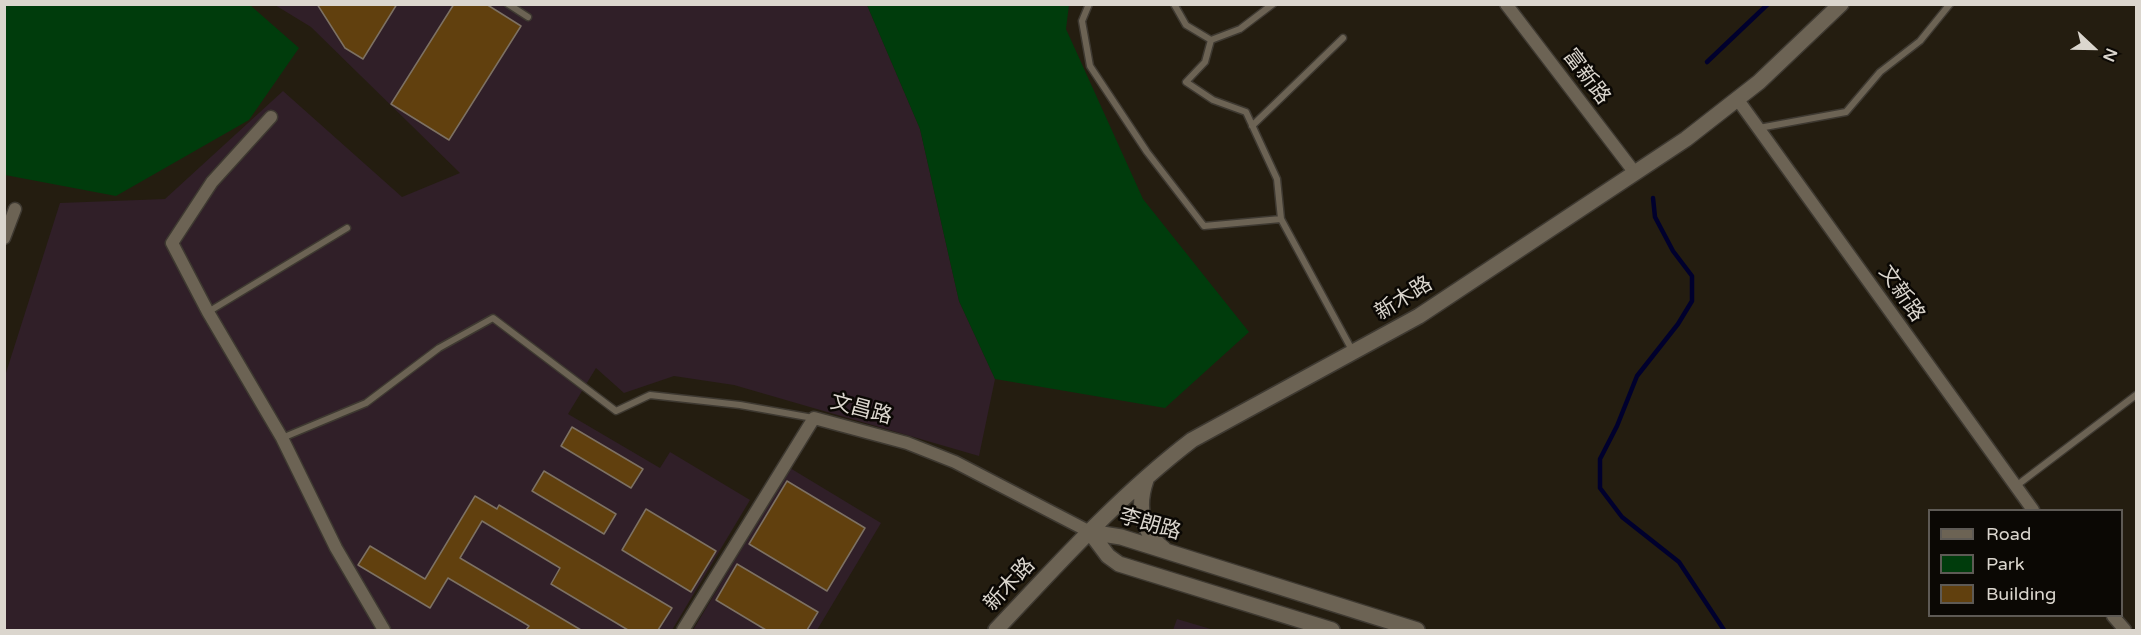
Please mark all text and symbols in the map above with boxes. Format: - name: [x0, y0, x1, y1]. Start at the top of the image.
- north arrow: [2063, 18, 2123, 78]
- street label: 富新路: [1557, 44, 1615, 110]
- text: N: [2098, 45, 2121, 64]
- street label: 文新路: [1873, 261, 1929, 327]
- street label: 新木路: [1371, 272, 1437, 326]
- street label: 文昌路: [827, 390, 895, 430]
- street label: 李朗路: [1116, 504, 1184, 546]
- legend: [1928, 509, 2123, 617]
- text: Road: [1986, 523, 2031, 545]
- street label: 新木路: [979, 553, 1041, 617]
- text: Park: [1986, 553, 2024, 575]
- text: Building: [1986, 583, 2056, 605]

